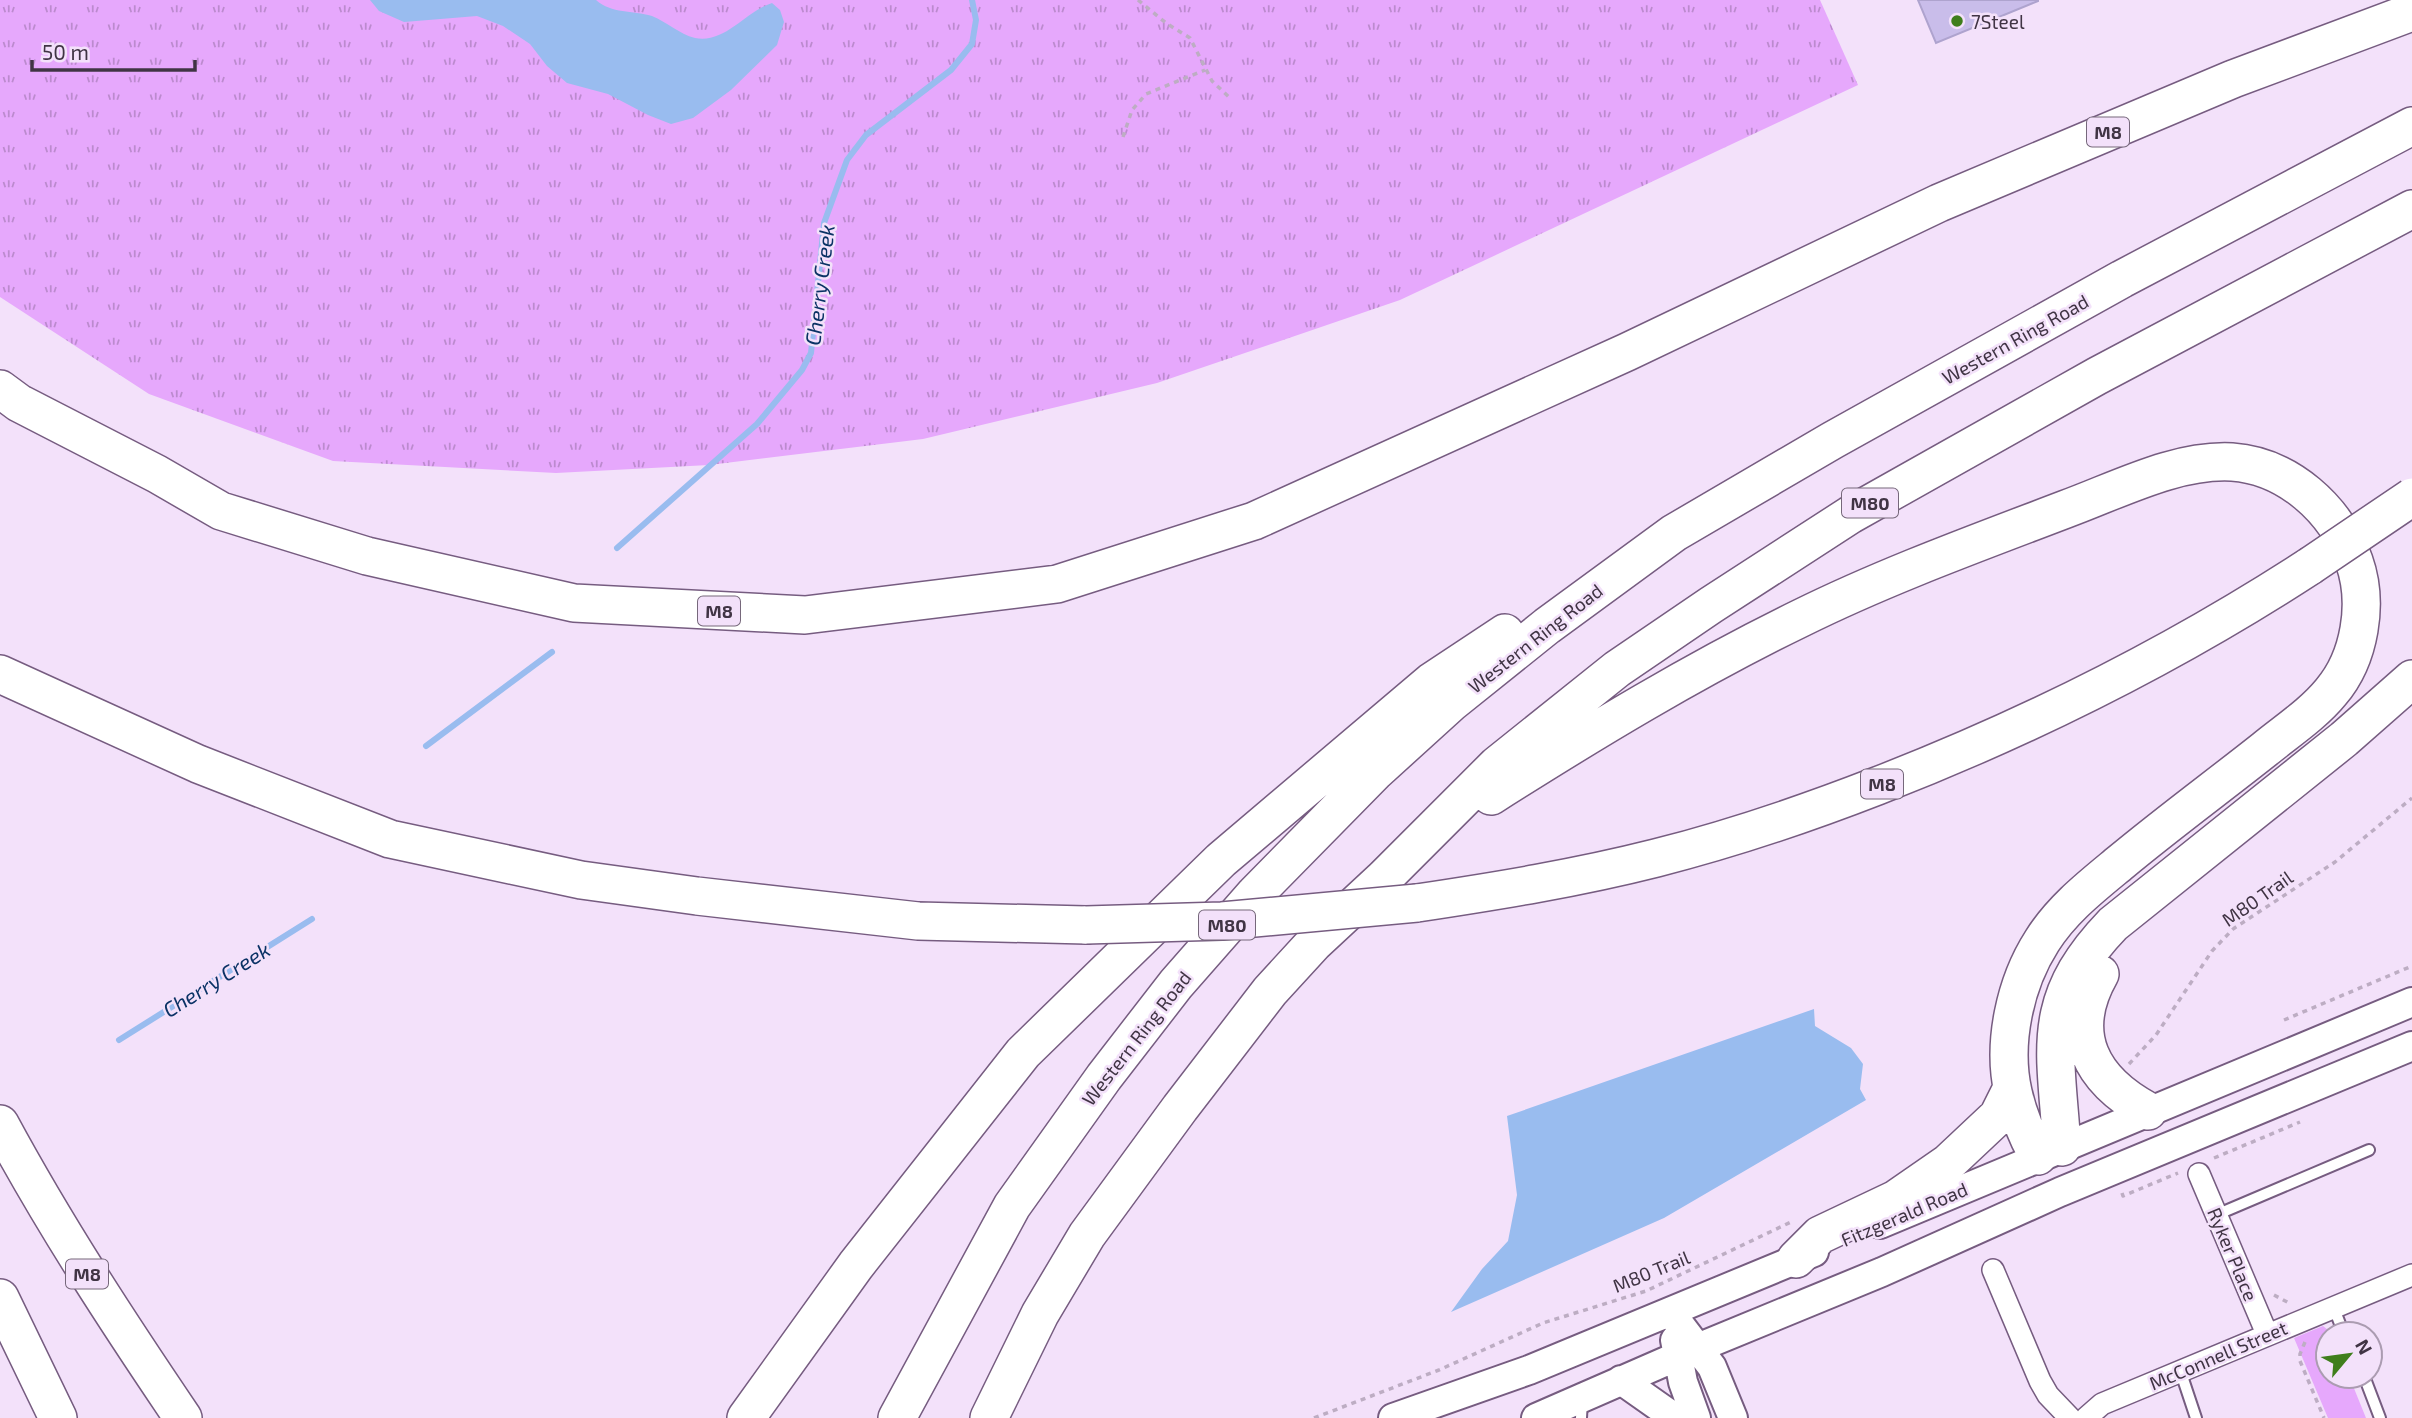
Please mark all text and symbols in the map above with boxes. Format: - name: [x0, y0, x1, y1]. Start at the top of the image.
- place label: 7Steel: [1971, 10, 2025, 33]
- marker: 7Steel: [1949, 13, 1965, 29]
- scale bar: [32, 28, 194, 72]
- text: 50 m: [42, 39, 89, 64]
- road number: M8: [2087, 118, 2129, 146]
- water label: Cherry Creek: [799, 223, 840, 347]
- street label: Western Ring Road: [1938, 289, 2092, 389]
- road number: M80: [1842, 489, 1898, 518]
- street label: Western Ring Road: [1463, 578, 1607, 698]
- road number: M8: [698, 596, 740, 626]
- road number: M8: [1861, 770, 1903, 798]
- street label: M80 Trail: [2217, 865, 2297, 931]
- road number: M80: [1199, 910, 1255, 940]
- water label: Cherry Creek: [158, 936, 275, 1023]
- street label: Western Ring Road: [1076, 966, 1196, 1110]
- street label: Fitzgerald Road: [1837, 1177, 1971, 1251]
- street label: Ryker Place: [2203, 1204, 2263, 1304]
- street label: M80 Trail: [1609, 1245, 1693, 1297]
- road number: M8: [66, 1260, 108, 1288]
- street label: McConnell Street: [2146, 1316, 2290, 1394]
- north arrow: [2314, 1320, 2384, 1390]
- text: N: [2351, 1335, 2378, 1358]

